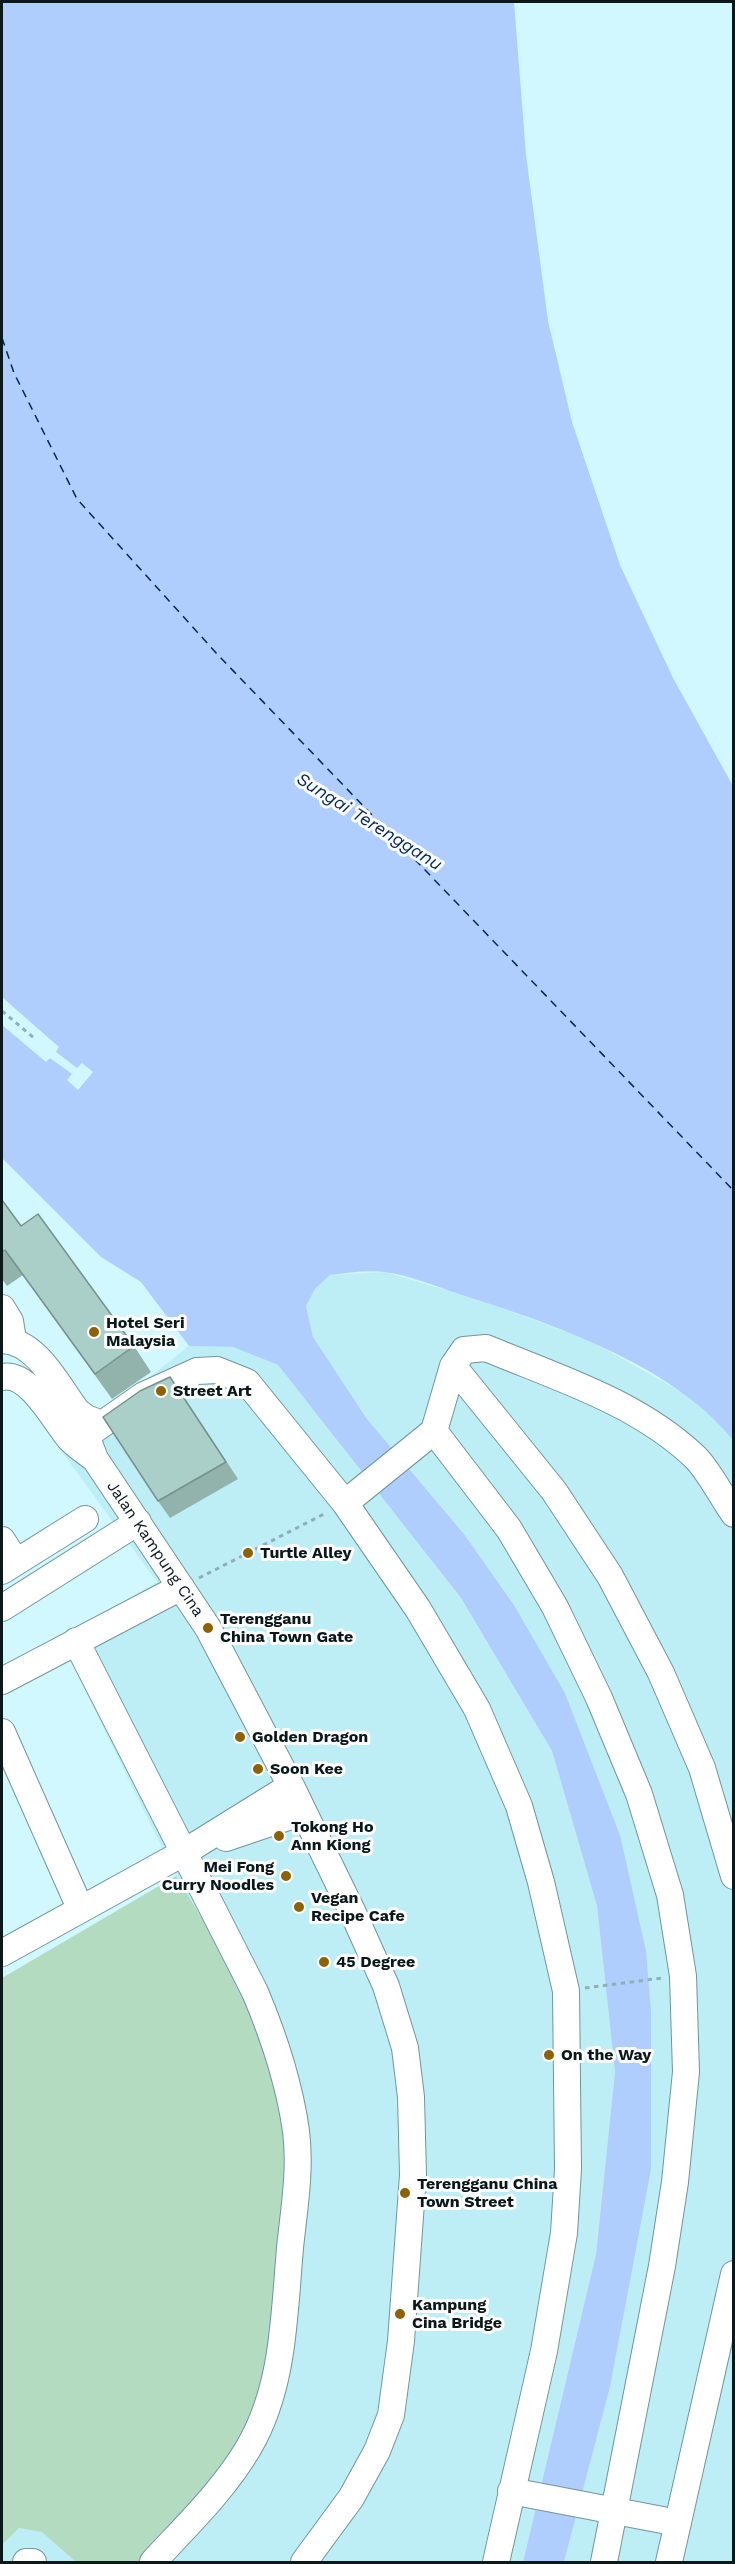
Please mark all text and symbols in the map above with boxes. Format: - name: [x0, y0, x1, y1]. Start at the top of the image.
- water label: Sungai Terengganu: [292, 768, 446, 876]
- place label: Hotel Seri Malaysia: [106, 1313, 185, 1351]
- marker: Hotel Seri Malaysia: [87, 1325, 101, 1339]
- place label: Street Art: [173, 1381, 252, 1401]
- marker: Street Art: [154, 1384, 168, 1398]
- street label: Jalan Kampung Cina: [102, 1477, 208, 1621]
- place label: Turtle Alley: [260, 1543, 351, 1563]
- marker: Turtle Alley: [241, 1546, 255, 1560]
- place label: Terengganu China Town Gate: [220, 1609, 353, 1647]
- marker: Terengganu China Town Gate: [201, 1621, 215, 1635]
- place label: Golden Dragon: [252, 1727, 368, 1747]
- marker: Golden Dragon: [233, 1730, 247, 1744]
- place label: Soon Kee: [270, 1759, 343, 1779]
- marker: Soon Kee: [251, 1762, 265, 1776]
- place label: Tokong Ho Ann Kiong: [291, 1817, 374, 1855]
- marker: Tokong Ho Ann Kiong: [272, 1829, 286, 1843]
- place label: Mei Fong Curry Noodles: [162, 1857, 274, 1895]
- marker: Mei Fong Curry Noodles: [279, 1869, 293, 1883]
- place label: Vegan Recipe Cafe: [311, 1888, 405, 1926]
- marker: Vegan Recipe Cafe: [292, 1900, 306, 1914]
- place label: 45 Degree: [336, 1952, 415, 1972]
- marker: 45 Degree: [317, 1955, 331, 1969]
- place label: On the Way: [561, 2045, 651, 2065]
- marker: On the Way: [542, 2048, 556, 2062]
- place label: Terengganu China Town Street: [417, 2174, 558, 2212]
- marker: Terengganu China Town Street: [398, 2186, 412, 2200]
- place label: Kampung Cina Bridge: [412, 2295, 502, 2333]
- marker: Kampung Cina Bridge: [393, 2307, 407, 2321]

